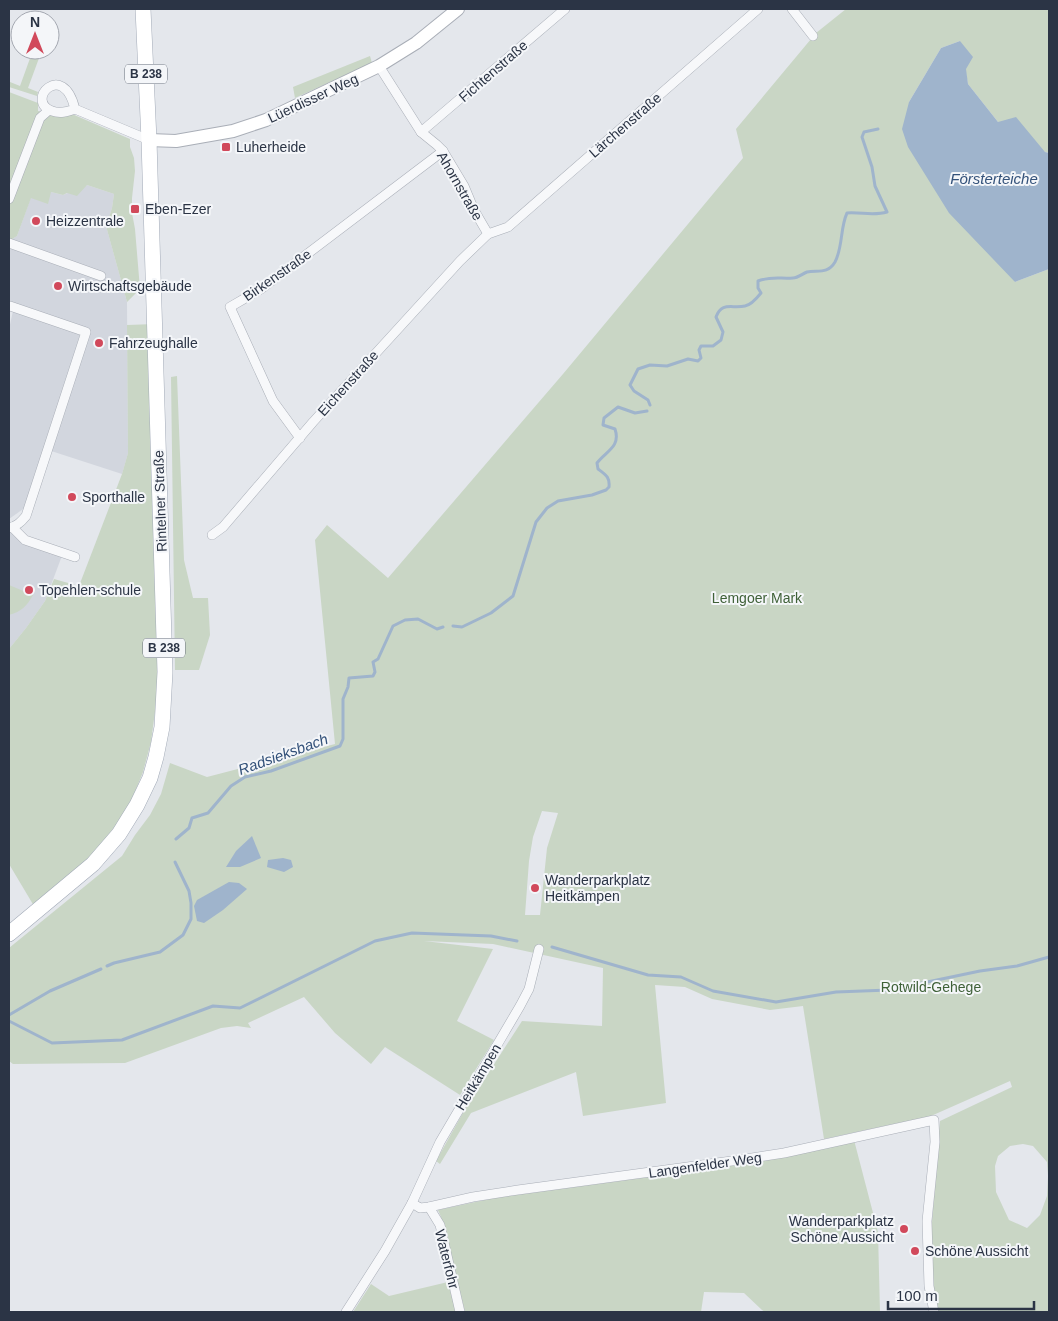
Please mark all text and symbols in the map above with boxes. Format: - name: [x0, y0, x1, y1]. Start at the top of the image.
- north arrow: [10, 10, 60, 60]
- text: N: [30, 14, 40, 30]
- street label: Fichtenstraße: [455, 37, 531, 105]
- road number: B 238: [125, 64, 167, 84]
- street label: Lüerdisser Weg: [265, 70, 361, 126]
- street label: Lärchenstraße: [586, 89, 664, 161]
- place label: Luherheide: [236, 139, 306, 155]
- marker: Luherheide: [220, 141, 232, 153]
- street label: Ahornstraße: [434, 149, 486, 224]
- water label: Försterteiche: [950, 170, 1038, 187]
- place label: Eben-Ezer: [145, 201, 211, 217]
- marker: Eben-Ezer: [129, 203, 141, 215]
- place label: Heizzentrale: [46, 213, 124, 229]
- marker: Heizzentrale: [30, 215, 42, 227]
- street label: Birkenstraße: [240, 246, 314, 304]
- place label: Wirtschaftsgebäude: [68, 278, 192, 294]
- marker: Wirtschaftsgebäude: [52, 280, 64, 292]
- place label: Fahrzeughalle: [109, 335, 198, 351]
- marker: Fahrzeughalle: [93, 337, 105, 349]
- street label: Eichenstraße: [314, 347, 382, 419]
- street label: Rintelner Straße: [150, 450, 170, 552]
- place label: Sporthalle: [82, 489, 145, 505]
- marker: Sporthalle: [66, 491, 78, 503]
- place label: Topehlen-schule: [39, 582, 141, 598]
- marker: Topehlen-schule: [23, 584, 35, 596]
- park label: Lemgoer Mark: [712, 590, 803, 606]
- road number: B 238: [143, 638, 185, 658]
- water label: Radsieksbach: [236, 730, 330, 778]
- place label: Wanderparkplatz Heitkämpen: [545, 872, 650, 904]
- marker: Wanderparkplatz Heitkämpen: [529, 882, 541, 894]
- park label: Rotwild-Gehege: [881, 979, 981, 995]
- street label: Heitkämpen: [452, 1041, 504, 1113]
- street label: Langenfelder Weg: [647, 1149, 763, 1181]
- place label: Wanderparkplatz Schöne Aussicht: [789, 1213, 894, 1245]
- marker: Wanderparkplatz Schöne Aussicht: [898, 1223, 910, 1235]
- street label: Waterfohr: [432, 1227, 462, 1291]
- place label: Schöne Aussicht: [925, 1243, 1029, 1259]
- marker: Schöne Aussicht: [909, 1245, 921, 1257]
- scale bar: [888, 1278, 1034, 1310]
- text: 100 m: [896, 1287, 938, 1304]

